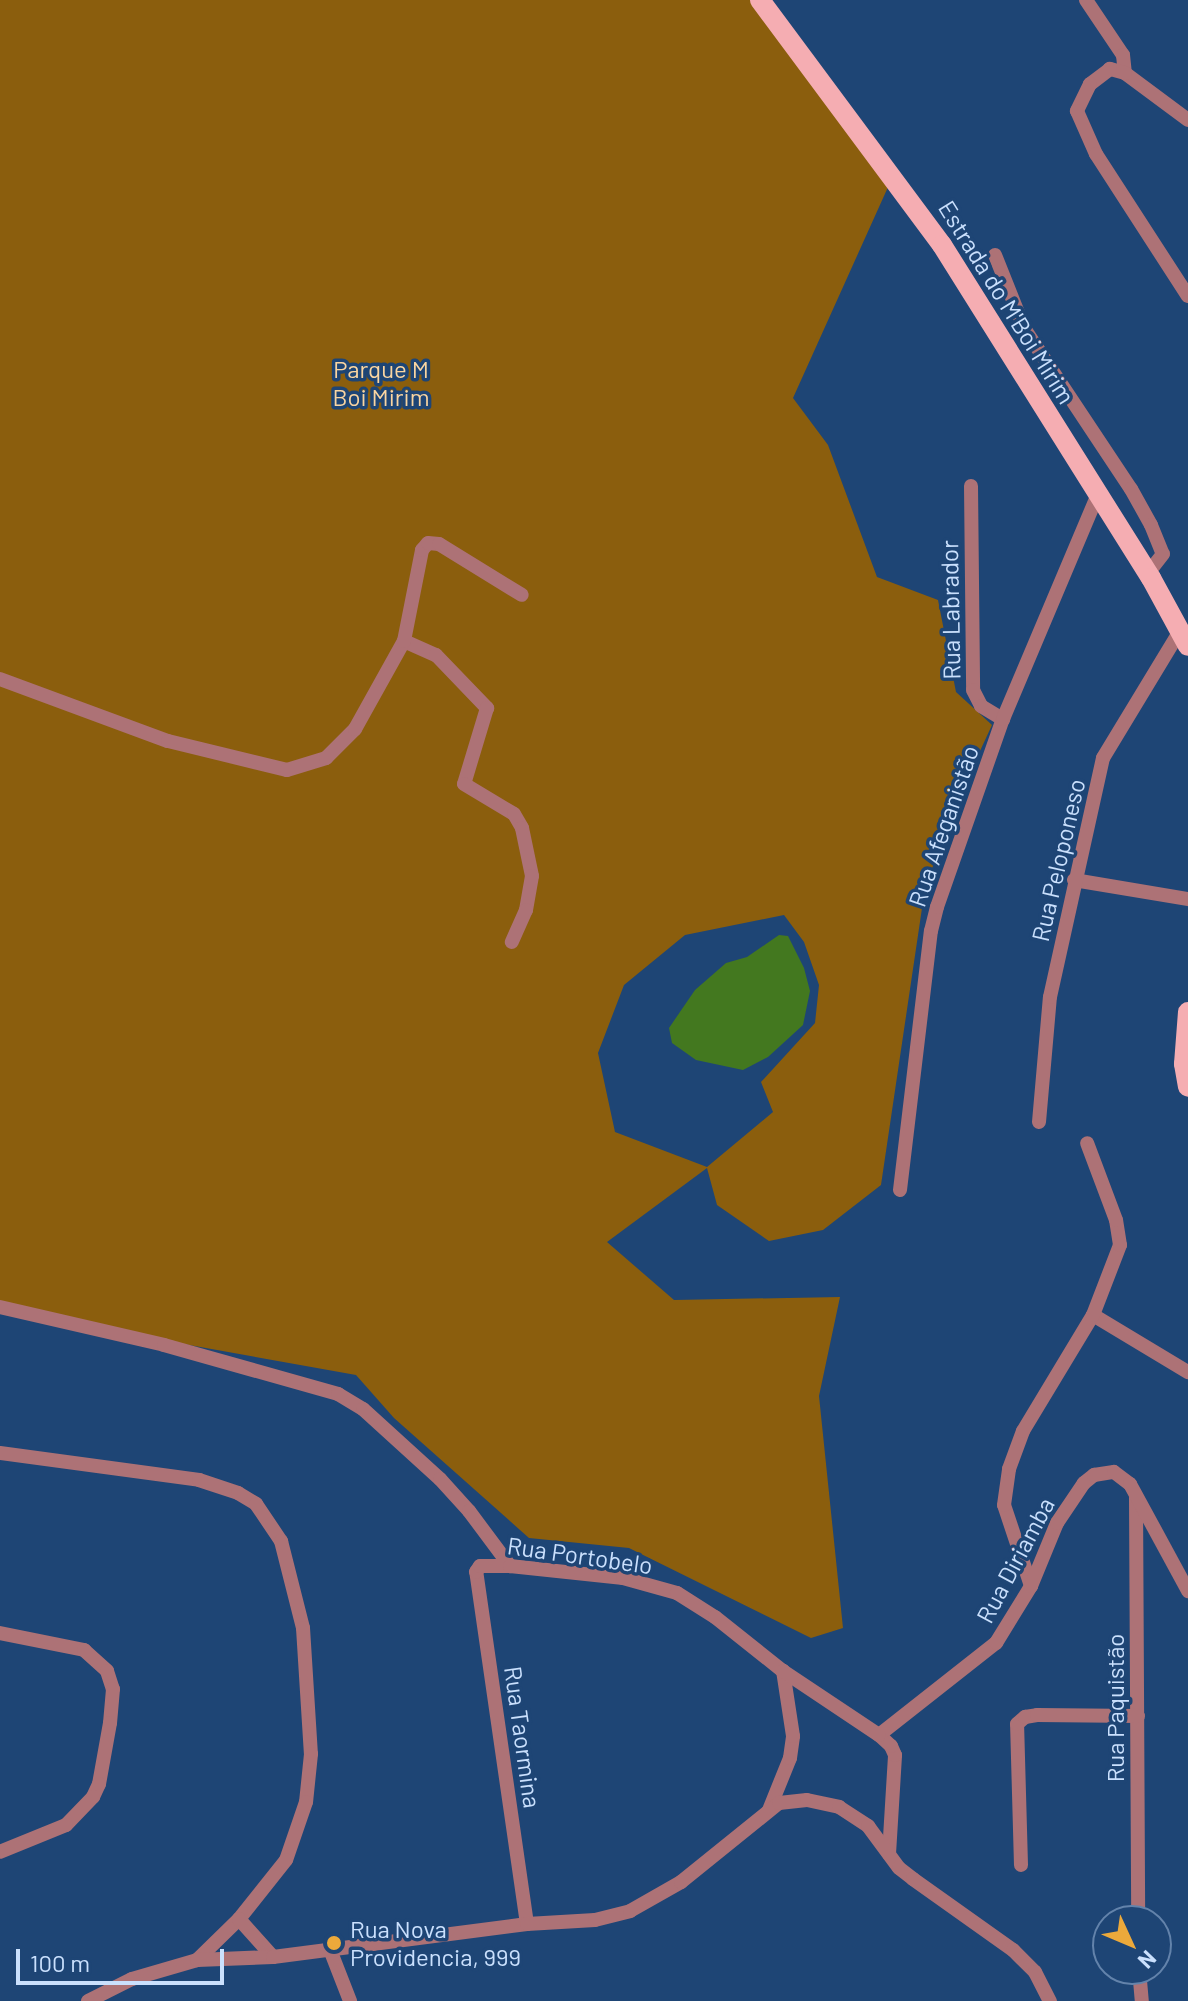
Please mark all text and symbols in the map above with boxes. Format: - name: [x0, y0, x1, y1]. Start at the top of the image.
- street label: Estrada do M'Boi Mirim: [933, 195, 1081, 409]
- park label: Parque M Boi Mirim: [332, 355, 430, 411]
- street label: Rua Labrador: [934, 540, 966, 680]
- street label: Rua Afeganistão: [902, 742, 984, 910]
- street label: Rua Peloponeso: [1025, 776, 1091, 944]
- street label: Rua Diriamba: [970, 1492, 1060, 1628]
- street label: Rua Portobelo: [506, 1531, 654, 1579]
- street label: Rua Paquistão: [1101, 1634, 1129, 1782]
- street label: Rua Taormina: [499, 1664, 547, 1810]
- north arrow: [1092, 1905, 1172, 1985]
- place label: Rua Nova Providencia, 999: [350, 1915, 521, 1971]
- scale bar: [20, 1933, 228, 1983]
- marker: Rua Nova Providencia, 999: [325, 1934, 343, 1952]
- text: N: [1133, 1946, 1162, 1975]
- text: 100 m: [30, 1948, 90, 1977]

